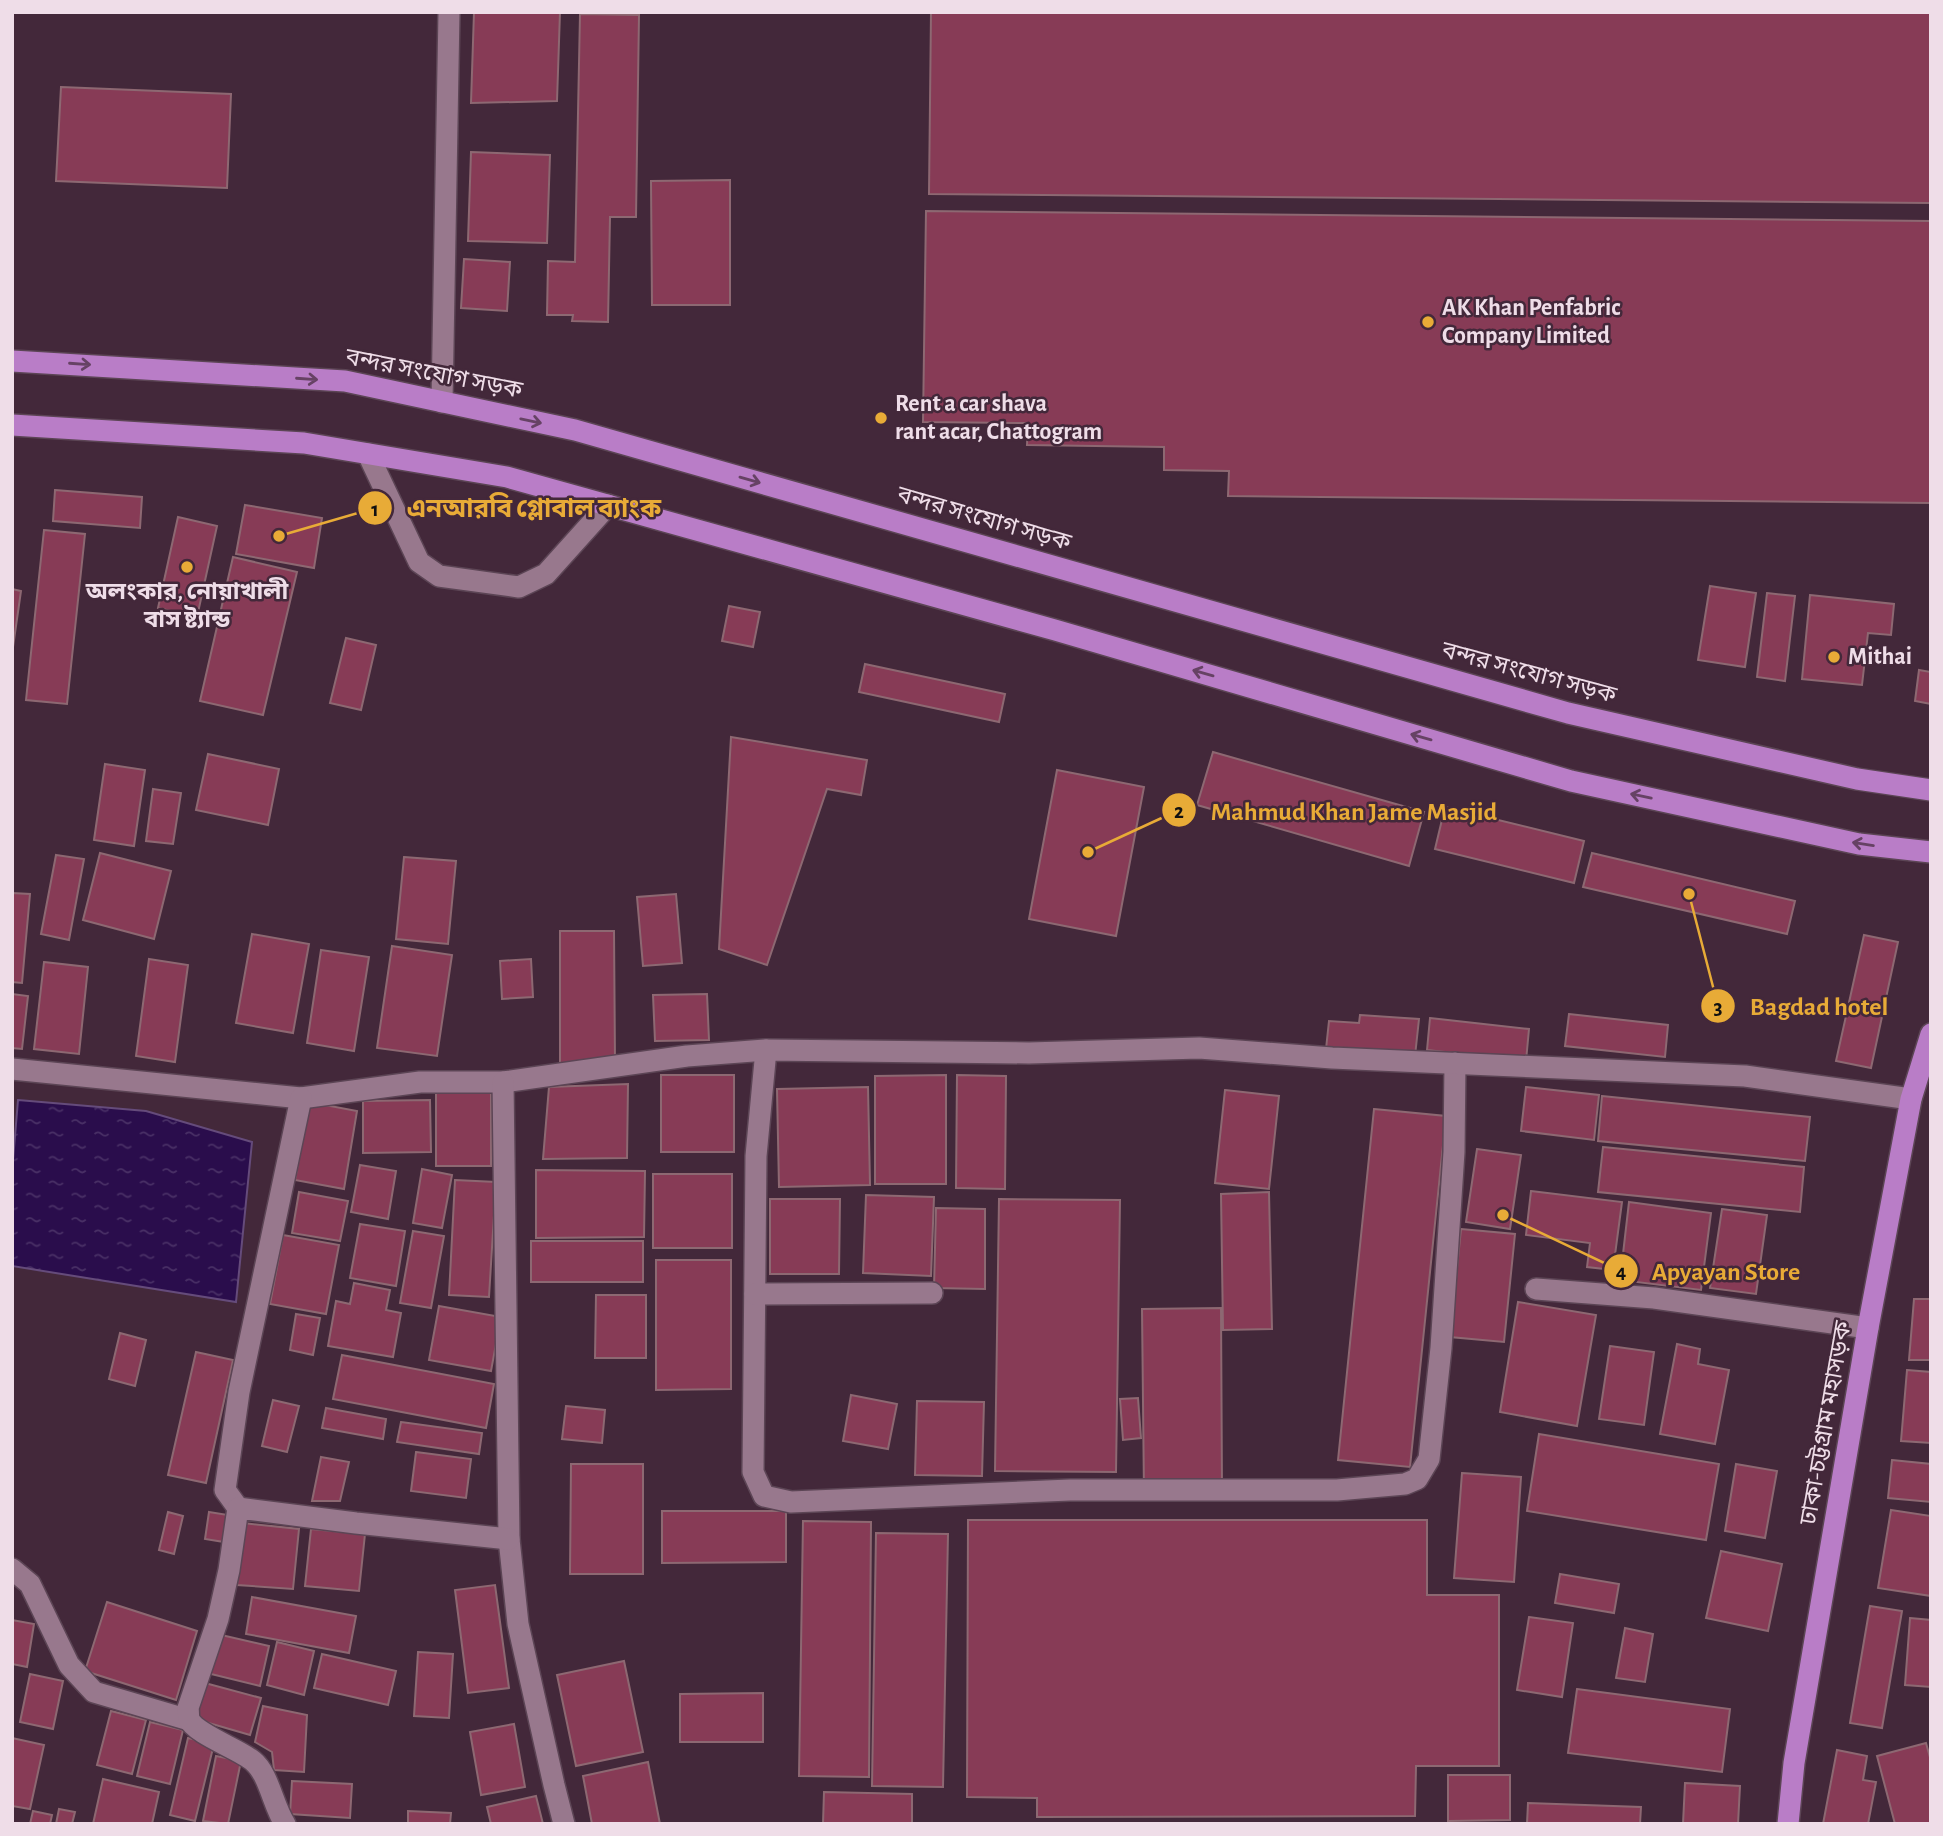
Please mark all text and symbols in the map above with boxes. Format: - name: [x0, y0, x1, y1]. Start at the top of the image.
- place label: AK Khan Penfabric Company Limited: [1442, 296, 1620, 348]
- marker: AK Khan Penfabric Company Limited: [1420, 314, 1436, 330]
- street label: বন্দর সংযোগ সড়ক: [343, 345, 525, 403]
- one-way arrow: [69, 358, 91, 371]
- one-way arrow: [296, 373, 318, 386]
- place label: Rent a car shava rant acar, Chattogram: [895, 392, 1102, 444]
- marker: Rent a car shava rant acar, Chattogram: [873, 410, 889, 426]
- one-way arrow: [519, 414, 542, 428]
- one-way arrow: [738, 474, 761, 487]
- street label: বন্দর সংযোগ সড়ক: [893, 482, 1074, 555]
- callout: এনআরবি গ্লোবাল ব্যাংক: [358, 485, 675, 532]
- text: এনআরবি গ্লোবাল ব্যাংক: [407, 492, 662, 522]
- text: 1: [371, 499, 379, 520]
- marker: অলংকার, নোয়াখালী বাস ষ্ট্যান্ড: [179, 559, 195, 575]
- place label: অলংকার, নোয়াখালী বাস ষ্ট্যান্ড: [85, 577, 289, 632]
- street label: বন্দর সংযোগ সড়ক: [1438, 638, 1619, 708]
- place label: Mithai: [1848, 645, 1912, 669]
- marker: Mithai: [1826, 649, 1842, 665]
- one-way arrow: [1192, 666, 1214, 679]
- one-way arrow: [1410, 729, 1432, 742]
- callout: Mahmud Khan Jame Masjid: [1161, 787, 1511, 834]
- one-way arrow: [1630, 789, 1653, 802]
- text: Mahmud Khan Jame Masjid: [1211, 799, 1498, 825]
- text: 2: [1174, 801, 1184, 822]
- one-way arrow: [1852, 837, 1875, 850]
- callout: Bagdad hotel: [1701, 983, 1902, 1030]
- text: Bagdad hotel: [1750, 994, 1888, 1020]
- text: 3: [1713, 997, 1723, 1018]
- callout: Apyayan Store: [1603, 1247, 1815, 1294]
- text: Apyayan Store: [1652, 1259, 1800, 1285]
- text: 4: [1616, 1261, 1626, 1282]
- street label: ঢাকা-চট্টগ্রাম মহাসড়ক: [1793, 1318, 1856, 1528]

